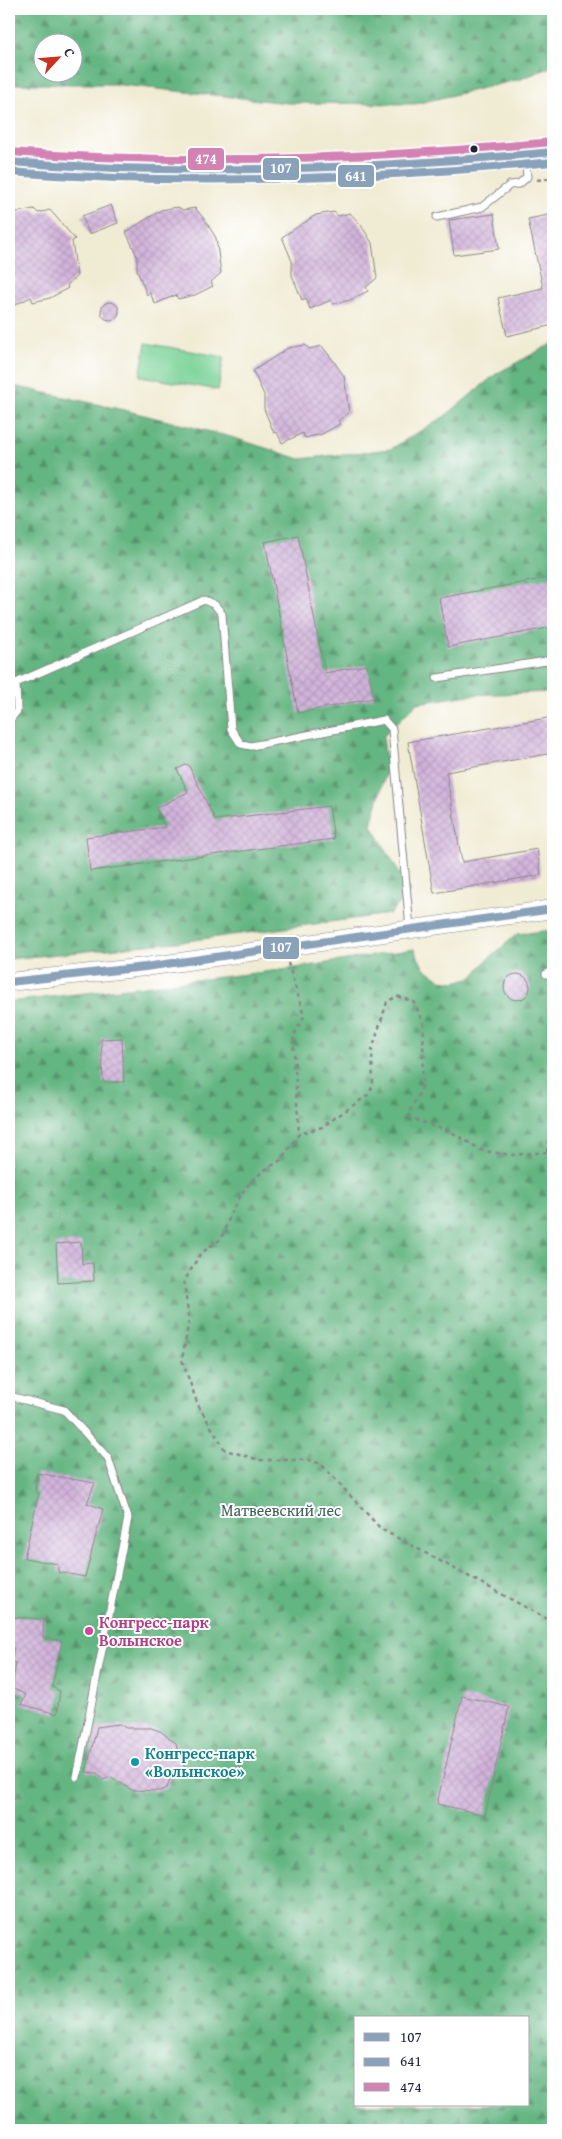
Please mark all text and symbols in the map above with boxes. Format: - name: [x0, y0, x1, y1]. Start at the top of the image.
- north arrow: [32, 32, 82, 82]
- text: С: [59, 44, 80, 60]
- unlabelled marker: [469, 144, 479, 154]
- line badge: 474: [187, 147, 225, 171]
- text: 474: [195, 149, 217, 169]
- line badge: 107: [262, 157, 300, 181]
- text: 107: [270, 158, 292, 178]
- line badge: 641: [337, 164, 375, 188]
- text: 641: [345, 166, 367, 186]
- line badge: 107: [262, 936, 300, 960]
- text: 107: [270, 937, 292, 957]
- park label: Матвеевский лес: [221, 1498, 341, 1522]
- place label: Конгресс-парк Волынское: [99, 1610, 210, 1652]
- marker: Конгресс-парк Волынское: [83, 1625, 95, 1637]
- place label: Конгресс-парк «Волынское»: [145, 1741, 256, 1783]
- marker: Конгресс-парк «Волынское»: [129, 1756, 141, 1768]
- legend: [354, 2016, 530, 2106]
- text: 107: [400, 2026, 422, 2047]
- text: 641: [400, 2050, 422, 2071]
- text: 474: [400, 2076, 422, 2097]

